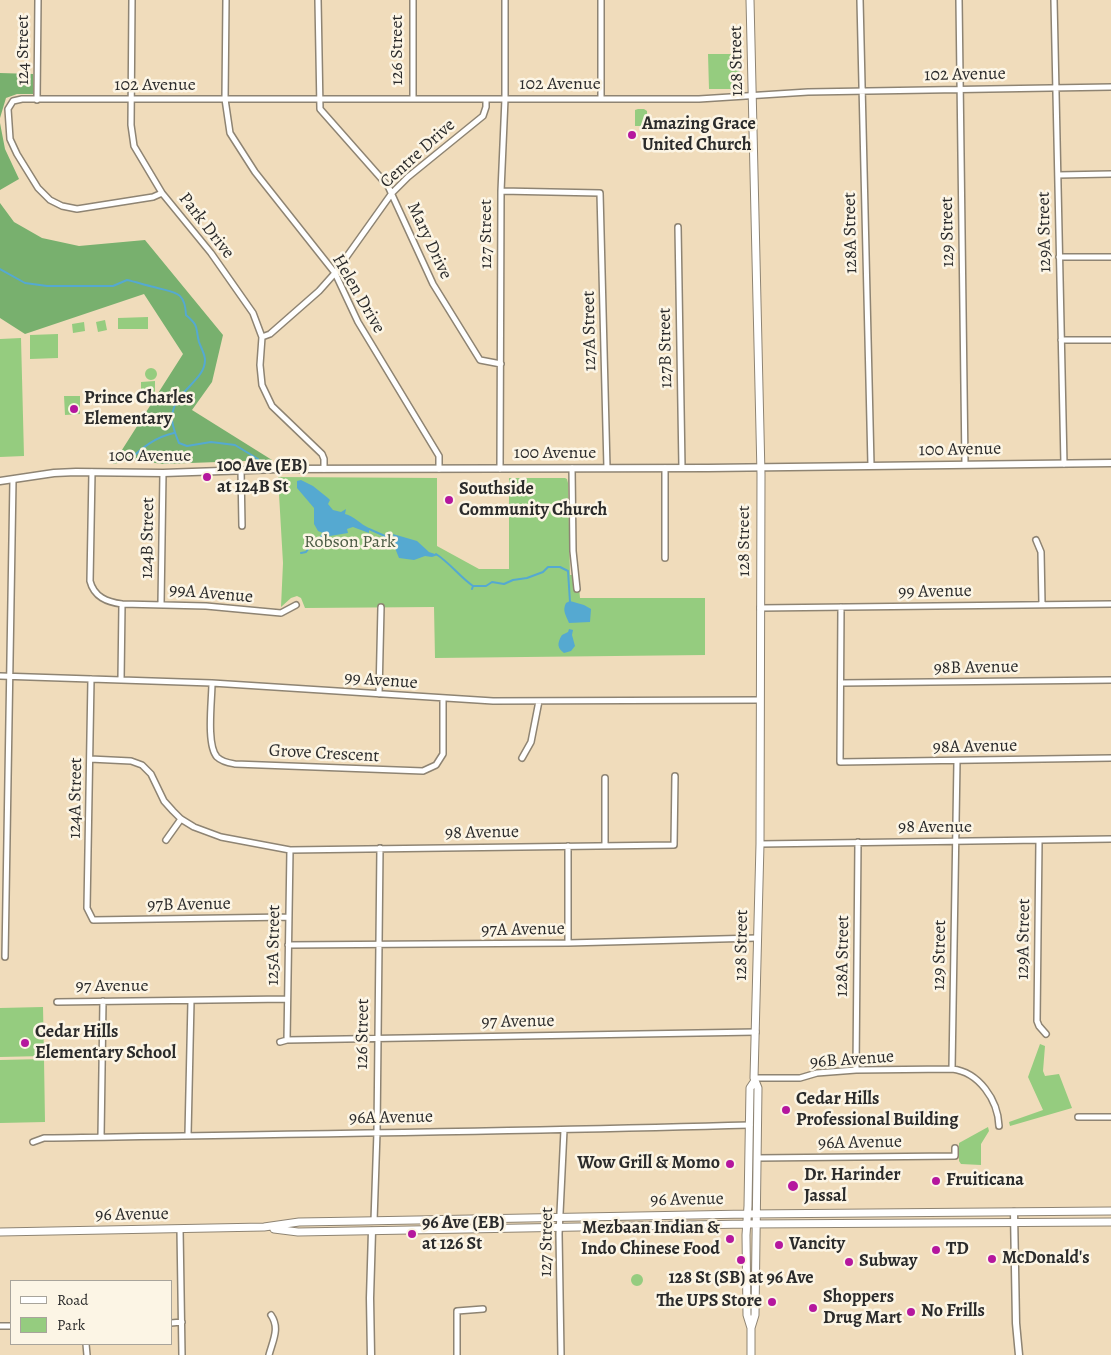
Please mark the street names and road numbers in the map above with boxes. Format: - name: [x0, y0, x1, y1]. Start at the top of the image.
- street label: 124 Street: [13, 15, 35, 85]
- street label: 126 Street: [387, 15, 409, 85]
- street label: 128 Street: [726, 25, 748, 97]
- street label: 102 Avenue: [924, 63, 1006, 87]
- street label: 102 Avenue: [519, 74, 601, 96]
- street label: 102 Avenue: [114, 75, 196, 97]
- street label: Centre Drive: [376, 115, 460, 193]
- street label: Park Drive: [174, 189, 238, 263]
- street label: 129A Street: [1033, 191, 1057, 273]
- street label: 128A Street: [839, 192, 863, 274]
- street label: 129 Street: [937, 196, 959, 268]
- street label: Mary Drive: [402, 199, 456, 283]
- street label: 127 Street: [476, 199, 498, 269]
- street label: Helen Drive: [327, 251, 389, 337]
- street label: 127A Street: [578, 291, 602, 371]
- street label: 127B Street: [654, 307, 678, 389]
- street label: 100 Avenue: [919, 438, 1001, 462]
- street label: 100 Avenue: [514, 443, 596, 465]
- street label: 100 Avenue: [109, 446, 191, 468]
- street label: 124B Street: [136, 497, 160, 579]
- street label: 128 Street: [734, 505, 756, 577]
- street label: 99A Avenue: [168, 580, 254, 608]
- street label: 99 Avenue: [898, 581, 972, 603]
- street label: 98B Avenue: [933, 656, 1019, 680]
- street label: 99 Avenue: [344, 668, 418, 694]
- street label: 98A Avenue: [933, 735, 1017, 759]
- street label: Grove Crescent: [268, 740, 380, 768]
- street label: 124A Street: [64, 757, 88, 839]
- street label: 98 Avenue: [898, 817, 972, 839]
- street label: 98 Avenue: [445, 822, 519, 844]
- street label: 97B Avenue: [147, 893, 231, 917]
- street label: 129A Street: [1012, 898, 1036, 980]
- street label: 125A Street: [262, 904, 286, 986]
- street label: 128 Street: [731, 909, 753, 981]
- street label: 128A Street: [831, 915, 855, 997]
- street label: 97A Avenue: [481, 918, 565, 942]
- street label: 129 Street: [929, 919, 951, 991]
- street label: 97 Avenue: [76, 976, 148, 998]
- street label: 126 Street: [352, 998, 374, 1070]
- street label: 97 Avenue: [481, 1011, 555, 1033]
- street label: 96B Avenue: [809, 1046, 895, 1074]
- street label: 96A Avenue: [349, 1106, 433, 1130]
- street label: 96A Avenue: [818, 1131, 902, 1155]
- street label: 96 Avenue: [650, 1189, 724, 1211]
- street label: 96 Avenue: [95, 1204, 169, 1226]
- street label: 127 Street: [536, 1207, 558, 1277]

